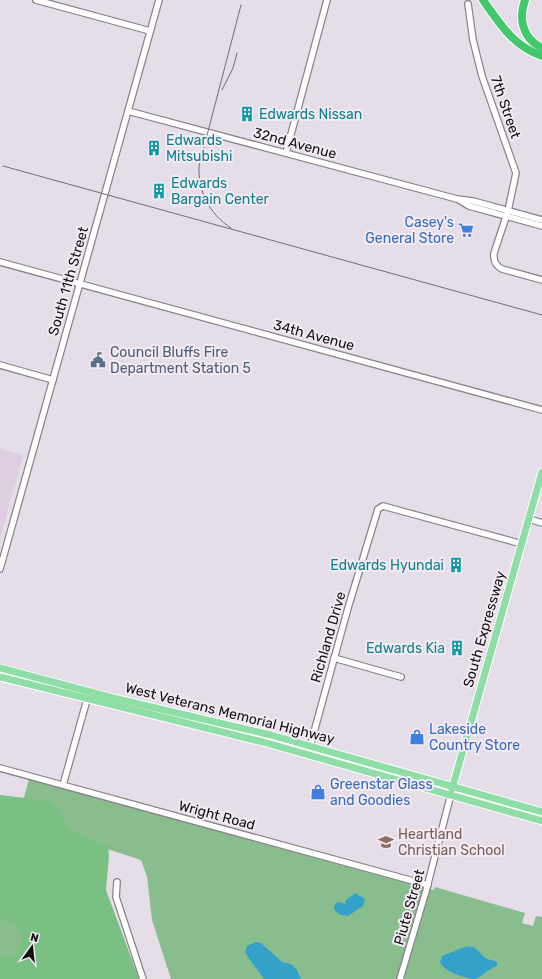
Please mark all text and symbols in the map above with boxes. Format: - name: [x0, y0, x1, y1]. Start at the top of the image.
- street label: 7th Street: [487, 74, 524, 141]
- building icon: Edwards Nissan: [238, 105, 256, 123]
- place label: Edwards Nissan: [259, 106, 362, 123]
- street label: 32nd Avenue: [251, 124, 339, 163]
- place label: Edwards Mitsubishi: [166, 132, 232, 165]
- building icon: Edwards Mitsubishi: [145, 139, 163, 157]
- place label: Edwards Bargain Center: [171, 175, 270, 208]
- building icon: Edwards Bargain Center: [150, 182, 168, 200]
- place label: Casey's General Store: [365, 214, 454, 247]
- supermarket icon: Casey's General Store: [457, 221, 475, 239]
- street label: South 11th Street: [45, 224, 92, 338]
- street label: 34th Avenue: [271, 317, 356, 355]
- place label: Council Bluffs Fire Department Station 5: [110, 344, 251, 377]
- public building icon: Council Bluffs Fire Department Station 5: [89, 351, 107, 369]
- building icon: Edwards Hyundai: [447, 556, 465, 574]
- place label: Edwards Hyundai: [330, 557, 444, 574]
- street label: South Expressway: [460, 569, 509, 689]
- street label: Richland Drive: [307, 590, 350, 685]
- building icon: Edwards Kia: [448, 639, 466, 657]
- place label: Edwards Kia: [366, 640, 445, 657]
- street label: West Veterans Memorial Highway: [123, 679, 337, 748]
- place label: Lakeside Country Store: [429, 721, 520, 754]
- shop icon: Lakeside Country Store: [408, 728, 426, 746]
- place label: Greenstar Glass and Goodies: [330, 776, 433, 809]
- shop icon: Greenstar Glass and Goodies: [309, 783, 327, 801]
- street label: Wright Road: [177, 797, 257, 834]
- place label: Heartland Christian School: [398, 826, 505, 859]
- school or university icon: Heartland Christian School: [377, 833, 395, 851]
- street label: Piute Street: [391, 867, 429, 947]
- north arrow: [12, 927, 52, 967]
- text: N: [29, 931, 40, 945]

